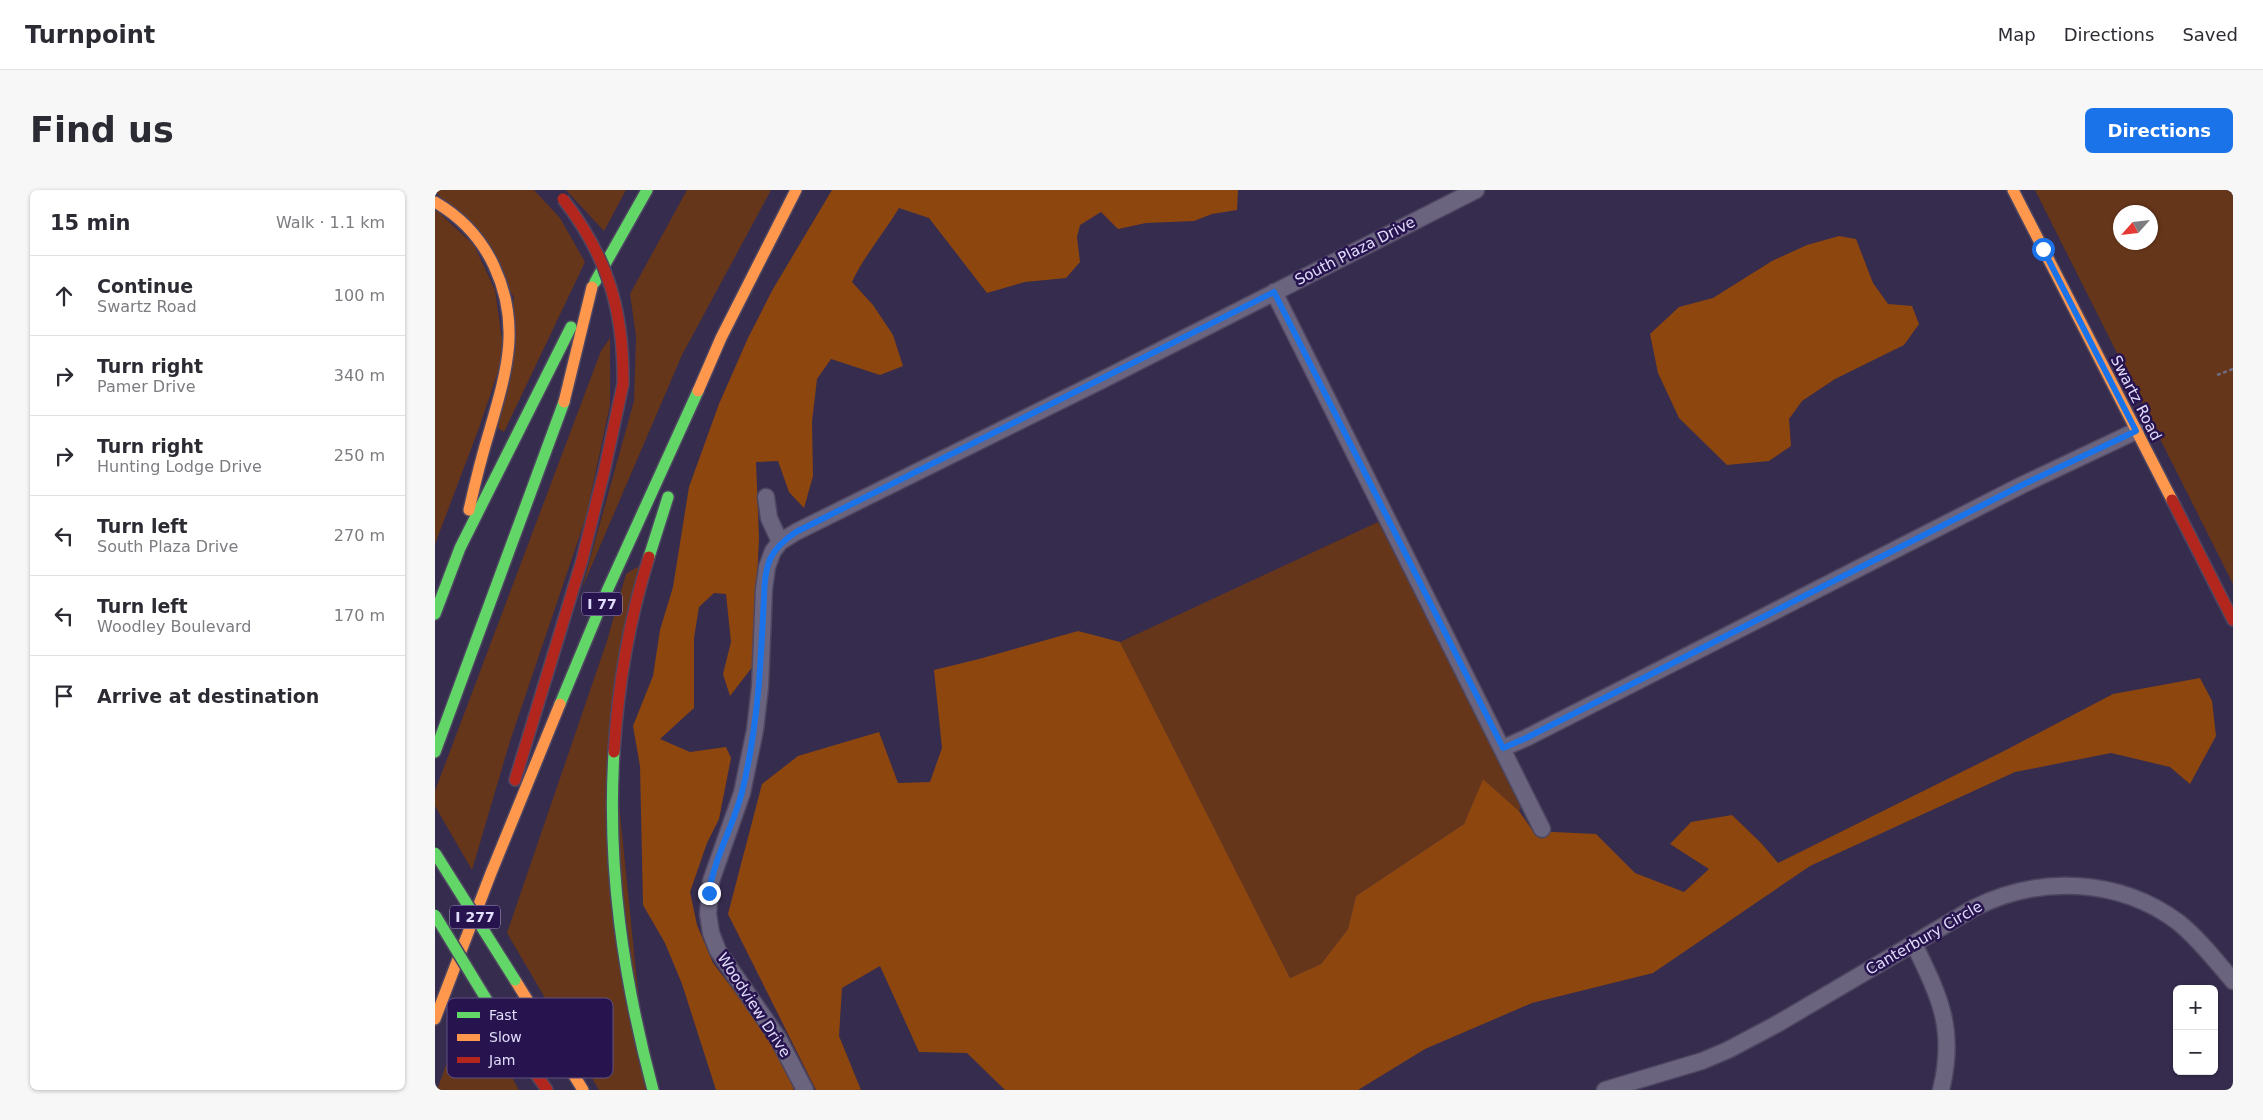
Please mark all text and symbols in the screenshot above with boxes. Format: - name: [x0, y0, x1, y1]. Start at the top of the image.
- text: Turnpoint: [25, 21, 155, 49]
- text: Map: [1998, 24, 2036, 45]
- text: Directions: [2064, 24, 2154, 45]
- text: Saved: [2182, 24, 2238, 45]
- button: Directions: [2085, 108, 2233, 153]
- text: Find us: [30, 110, 174, 150]
- north arrow: [2113, 205, 2158, 250]
- text: 15 min: [50, 211, 131, 235]
- text: Walk · 1.1 km: [276, 213, 385, 232]
- street label: South Plaza Drive: [1292, 213, 1418, 289]
- route start: [2032, 238, 2055, 261]
- text: Continue: [97, 275, 193, 297]
- icon: ahead: [50, 282, 78, 310]
- text: 100 m: [334, 286, 385, 305]
- text: Swartz Road: [97, 297, 197, 316]
- street label: Swartz Road: [2107, 352, 2165, 444]
- text: Turn right: [97, 355, 203, 377]
- icon: right: [50, 362, 78, 390]
- text: 340 m: [334, 366, 385, 385]
- text: Pamer Drive: [97, 377, 195, 396]
- text: Turn right: [97, 435, 203, 457]
- icon: right: [50, 442, 78, 470]
- text: 250 m: [334, 446, 385, 465]
- text: Hunting Lodge Drive: [97, 457, 262, 476]
- text: Turn left: [97, 515, 188, 537]
- icon: left: [50, 522, 78, 550]
- text: 270 m: [334, 526, 385, 545]
- text: South Plaza Drive: [97, 537, 238, 556]
- road number: I 77: [582, 592, 622, 616]
- text: Turn left: [97, 595, 188, 617]
- icon: left: [50, 602, 78, 630]
- text: 170 m: [334, 606, 385, 625]
- text: Woodley Boulevard: [97, 617, 251, 636]
- icon: arrive: [50, 682, 78, 710]
- text: Arrive at destination: [97, 685, 319, 707]
- route end: [698, 882, 721, 905]
- street label: Canterbury Circle: [1863, 897, 1985, 979]
- road number: I 277: [450, 906, 500, 929]
- street label: Woodview Drive: [713, 949, 795, 1061]
- map controls: [2173, 985, 2218, 1075]
- button: +: [2173, 985, 2218, 1030]
- legend: [447, 998, 613, 1078]
- text: Fast: [489, 1007, 518, 1023]
- text: Slow: [489, 1029, 522, 1045]
- button: −: [2173, 1030, 2218, 1075]
- text: Jam: [488, 1052, 515, 1068]

